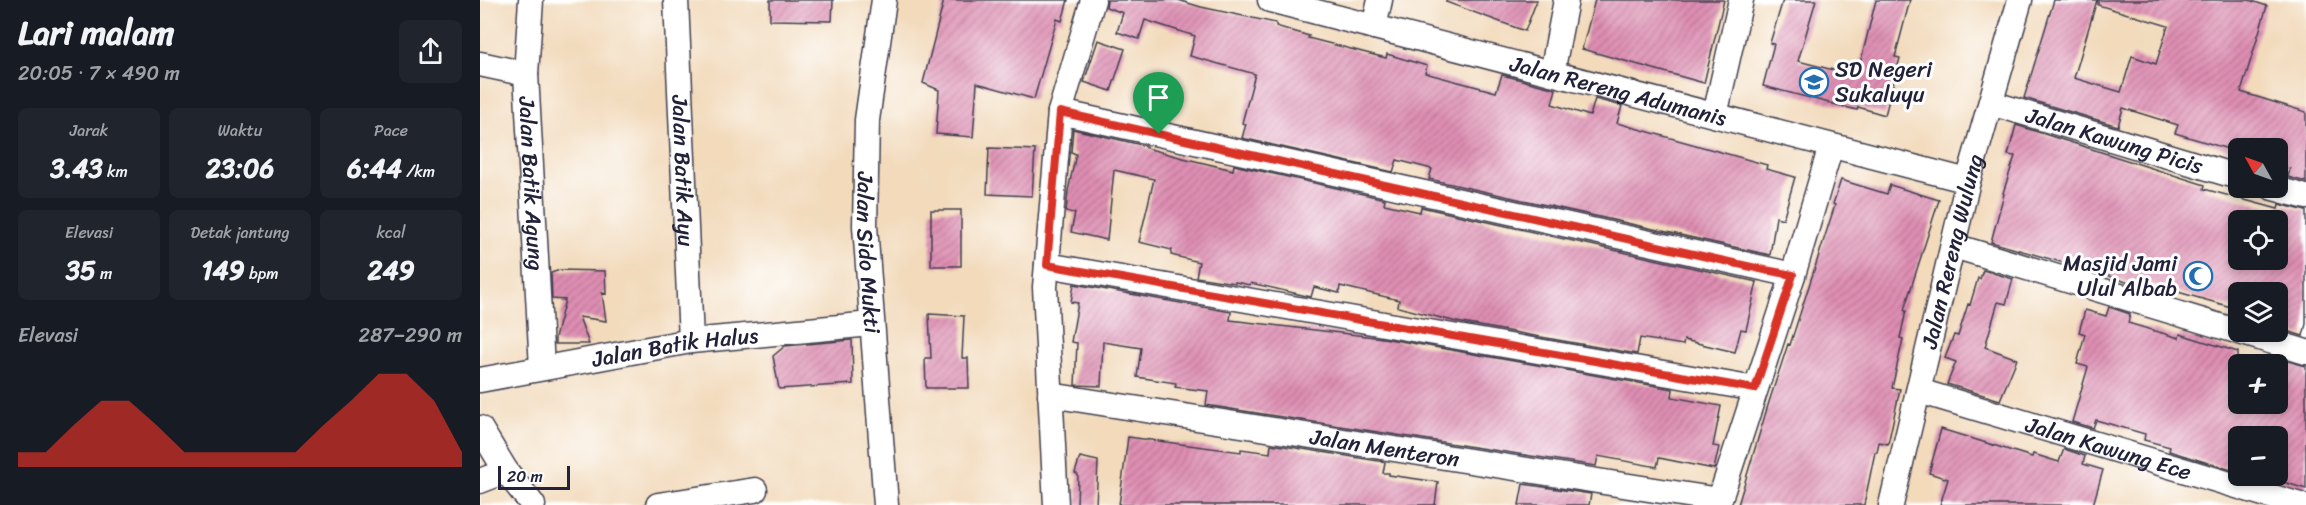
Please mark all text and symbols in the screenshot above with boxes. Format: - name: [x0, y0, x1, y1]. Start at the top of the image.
- text: Lari malam: [18, 4, 174, 62]
- button: share: [399, 20, 462, 83]
- street label: Jalan Rereng Adumanis: [1505, 43, 1731, 137]
- place label: SD Negeri Sukaluyu: [1835, 50, 1933, 114]
- text: 20:05 · 7 × 490 m: [18, 56, 180, 91]
- school or university icon: SD Negeri Sukaluyu: [1798, 66, 1830, 98]
- pin: [1133, 72, 1184, 134]
- icon: arrive: [1142, 81, 1175, 114]
- street label: Jalan Batik Ayu: [661, 93, 706, 248]
- street label: Jalan Batik Agung: [508, 95, 556, 272]
- street label: Jalan Kawung Picis: [2020, 95, 2209, 185]
- text: Jarak: [70, 116, 108, 145]
- text: Waktu: [218, 116, 262, 145]
- text: Pace: [374, 116, 408, 145]
- north arrow: [2228, 138, 2288, 198]
- map controls: [2228, 138, 2288, 486]
- text: 3.43: [50, 145, 103, 191]
- text: 23:06: [206, 145, 274, 191]
- text: 6:44: [347, 145, 402, 191]
- street label: Jalan Rereng Wulung: [1909, 149, 1994, 353]
- text: km: [103, 157, 128, 186]
- text: /km: [402, 157, 435, 186]
- street label: Jalan Sido Mukti: [845, 171, 893, 336]
- button: locate: [2228, 210, 2288, 270]
- text: Elevasi: [65, 218, 113, 247]
- text: Detak jantung: [190, 218, 290, 247]
- text: kcal: [376, 218, 406, 247]
- place label: Masjid Jami Ulul Albab: [2063, 244, 2178, 308]
- text: 35: [66, 247, 96, 293]
- text: 149: [201, 247, 245, 293]
- text: 249: [367, 247, 415, 293]
- text: m: [96, 259, 112, 288]
- text: bpm: [245, 259, 279, 288]
- mosque icon: Masjid Jami Ulul Albab: [2182, 260, 2214, 292]
- button: layers: [2228, 282, 2288, 342]
- street label: Jalan Batik Halus: [588, 315, 760, 379]
- text: Elevasi: [18, 318, 78, 353]
- text: 287–290 m: [359, 318, 462, 353]
- button: +: [2228, 354, 2288, 414]
- street label: Jalan Kawung Ece: [2020, 404, 2196, 491]
- street label: Jalan Menteron: [1306, 416, 1462, 479]
- button: −: [2228, 426, 2288, 486]
- text: 20 m: [507, 462, 543, 491]
- scale bar: [498, 463, 570, 490]

